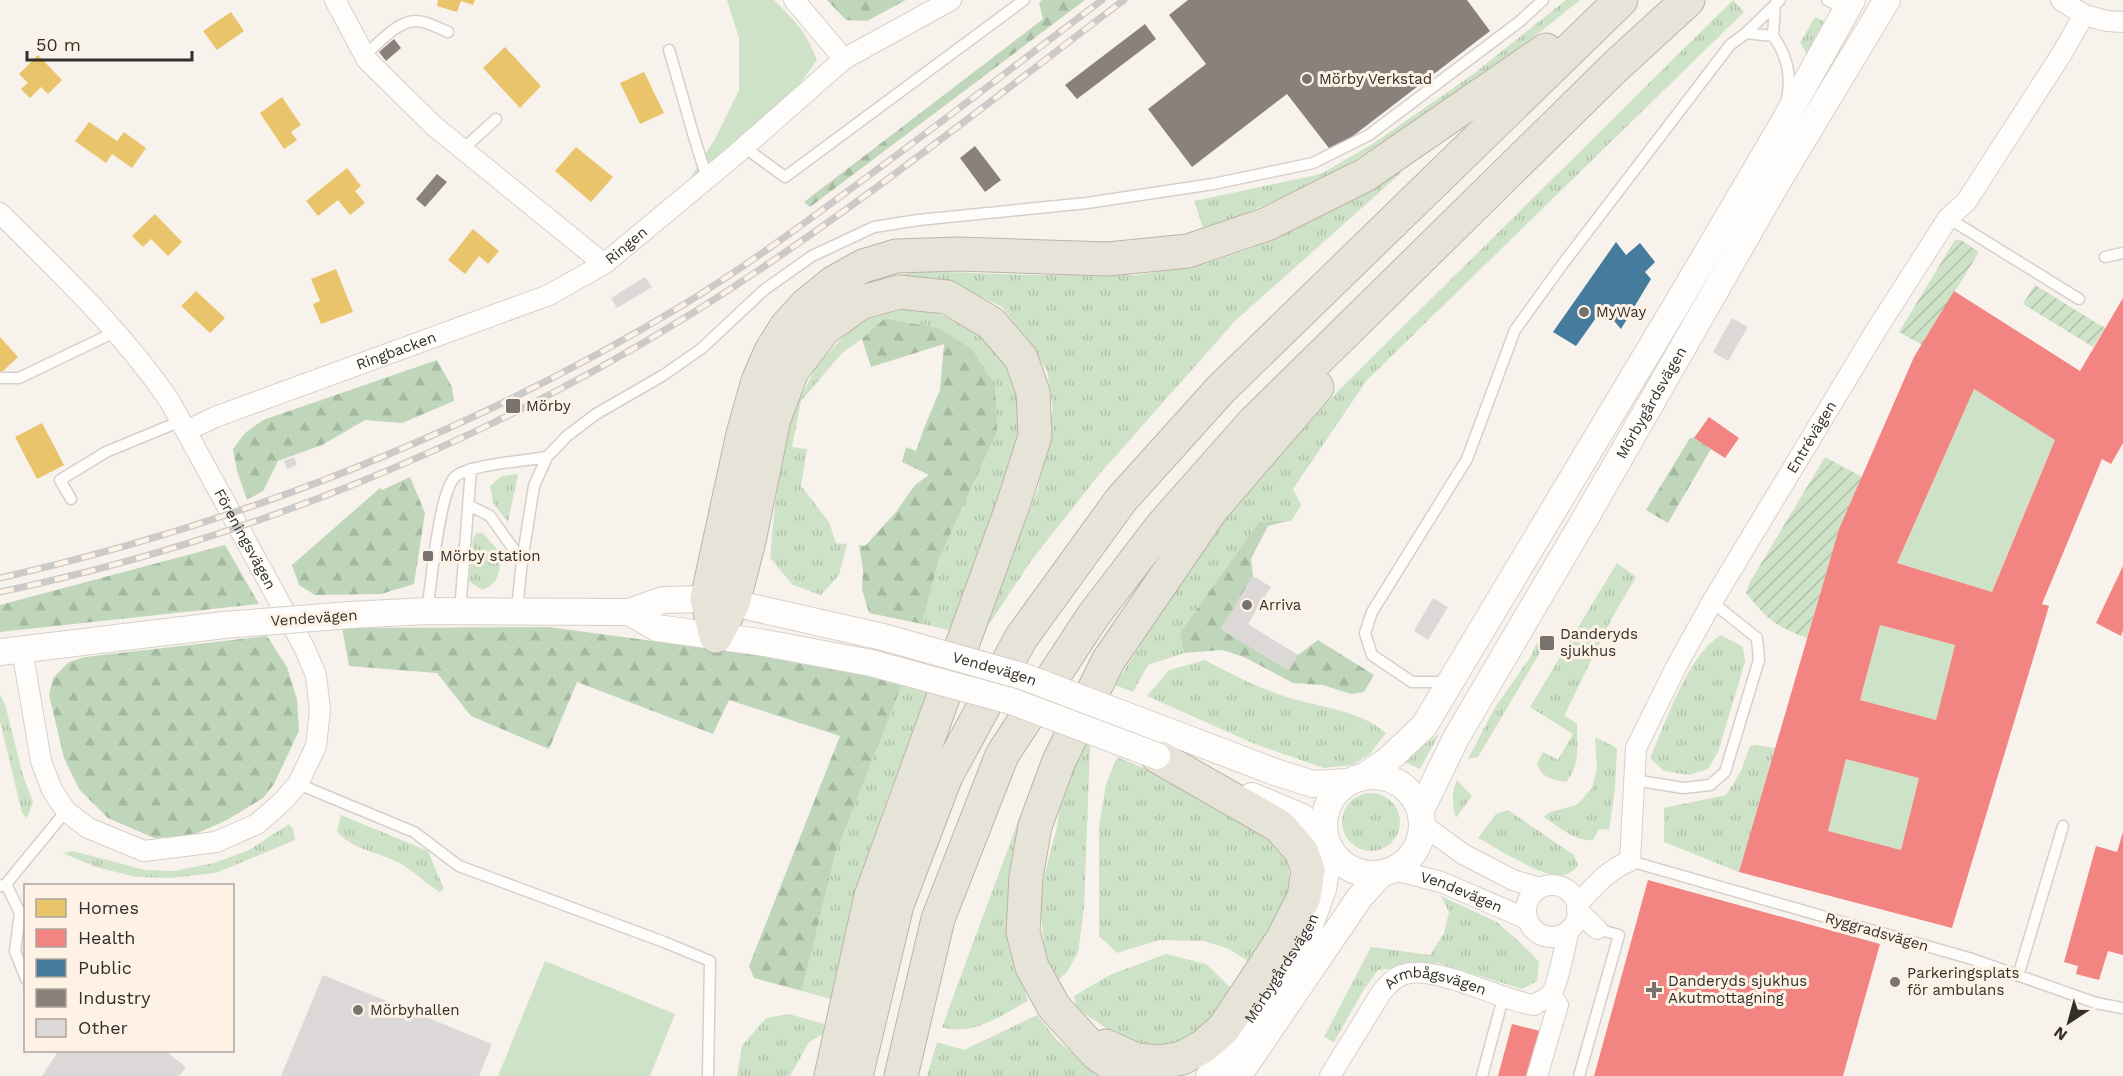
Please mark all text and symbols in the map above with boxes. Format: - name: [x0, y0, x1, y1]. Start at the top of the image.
- scale bar: [27, 24, 192, 62]
- text: 50 m: [36, 34, 81, 55]
- place label: Mörby Verkstad: [1319, 70, 1432, 88]
- marker: Mörby Verkstad: [1300, 72, 1314, 86]
- street label: Ringen: [602, 223, 651, 268]
- place label: MyWay: [1596, 303, 1646, 321]
- marker: MyWay: [1577, 305, 1591, 319]
- street label: Ringbacken: [354, 328, 438, 374]
- street label: Mörbygårdsvägen: [1612, 343, 1690, 462]
- marker: Mörby: [504, 397, 522, 415]
- place label: Mörby: [526, 397, 571, 415]
- street label: Entrévägen: [1783, 398, 1840, 477]
- street label: Föreningsvägen: [210, 486, 280, 593]
- place label: Mörby station: [440, 547, 540, 565]
- marker: Mörby station: [421, 549, 435, 563]
- place label: Arriva: [1259, 596, 1302, 614]
- marker: Arriva: [1240, 598, 1254, 612]
- street label: Vendevägen: [270, 606, 358, 630]
- place label: Danderyds sjukhus: [1560, 625, 1638, 660]
- marker: Danderyds sjukhus: [1538, 634, 1556, 652]
- street label: Vendevägen: [950, 648, 1039, 690]
- street label: Vendevägen: [1418, 868, 1505, 916]
- legend: [24, 884, 234, 1052]
- text: Homes: [78, 897, 139, 918]
- street label: Ryggradsvägen: [1823, 909, 1931, 955]
- street label: Mörbygårdsvägen: [1241, 911, 1322, 1027]
- text: Health: [78, 927, 135, 948]
- text: Public: [78, 957, 132, 978]
- text: Armbågsvägen: [1380, 963, 1489, 999]
- place label: Parkeringsplats för ambulans: [1907, 964, 2019, 999]
- place label: Danderyds sjukhus Akutmottagning: [1668, 972, 1807, 1007]
- marker: Parkeringsplats för ambulans: [1888, 975, 1902, 989]
- marker: Danderyds sjukhus Akutmottagning: [1645, 981, 1663, 999]
- street label: Armbågsvägen: [1384, 983, 1490, 1003]
- text: Industry: [78, 987, 151, 1008]
- north arrow: [2039, 992, 2099, 1052]
- place label: Mörbyhallen: [370, 1001, 460, 1019]
- marker: Mörbyhallen: [351, 1003, 365, 1017]
- text: Other: [78, 1017, 128, 1038]
- text: N: [2050, 1023, 2071, 1045]

